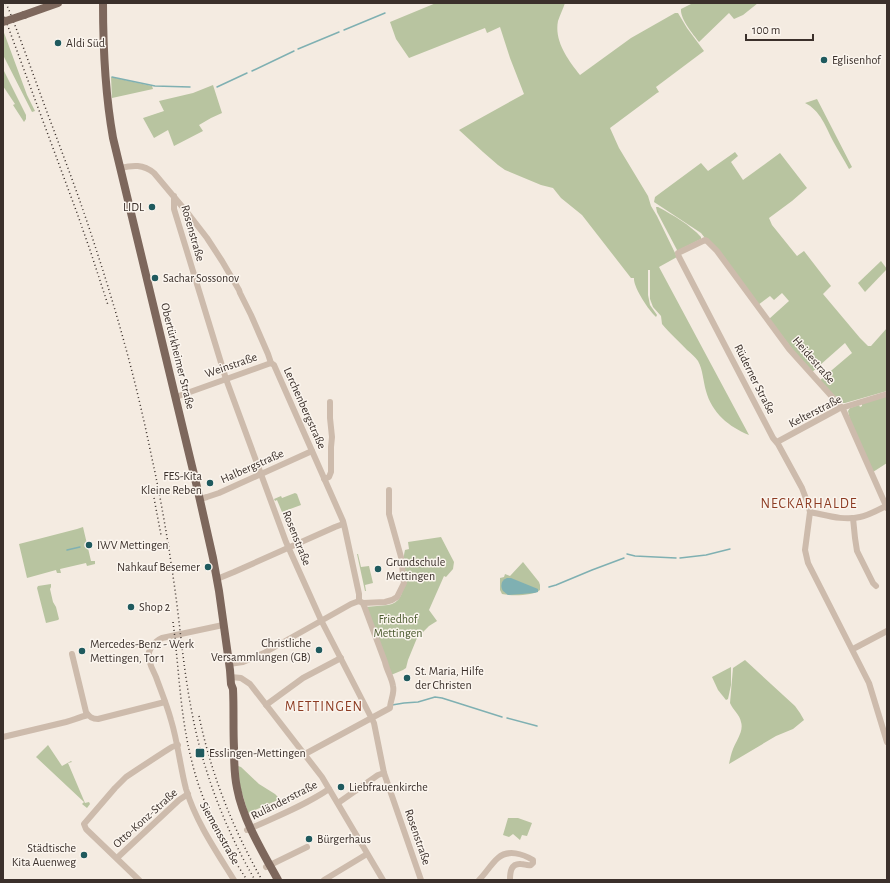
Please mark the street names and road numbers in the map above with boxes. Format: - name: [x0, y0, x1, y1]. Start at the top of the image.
- street label: Rosenstraße: [179, 203, 207, 263]
- street label: Obertürkheimer Straße: [159, 302, 197, 410]
- street label: Heidestraße: [790, 334, 838, 386]
- street label: Rüderner Straße: [732, 342, 778, 416]
- street label: Weinstraße: [203, 350, 259, 380]
- street label: Lerchenbergstraße: [282, 365, 328, 451]
- street label: Kelterstraße: [787, 393, 843, 429]
- street label: Halbergstraße: [219, 447, 285, 485]
- street label: Rosenstraße: [281, 509, 313, 567]
- street label: Ruländerstraße: [249, 778, 319, 822]
- street label: Otto-Konz-Straße: [110, 786, 180, 850]
- street label: Siemensstraße: [198, 800, 242, 866]
- street label: Rosenstraße: [403, 808, 433, 866]

